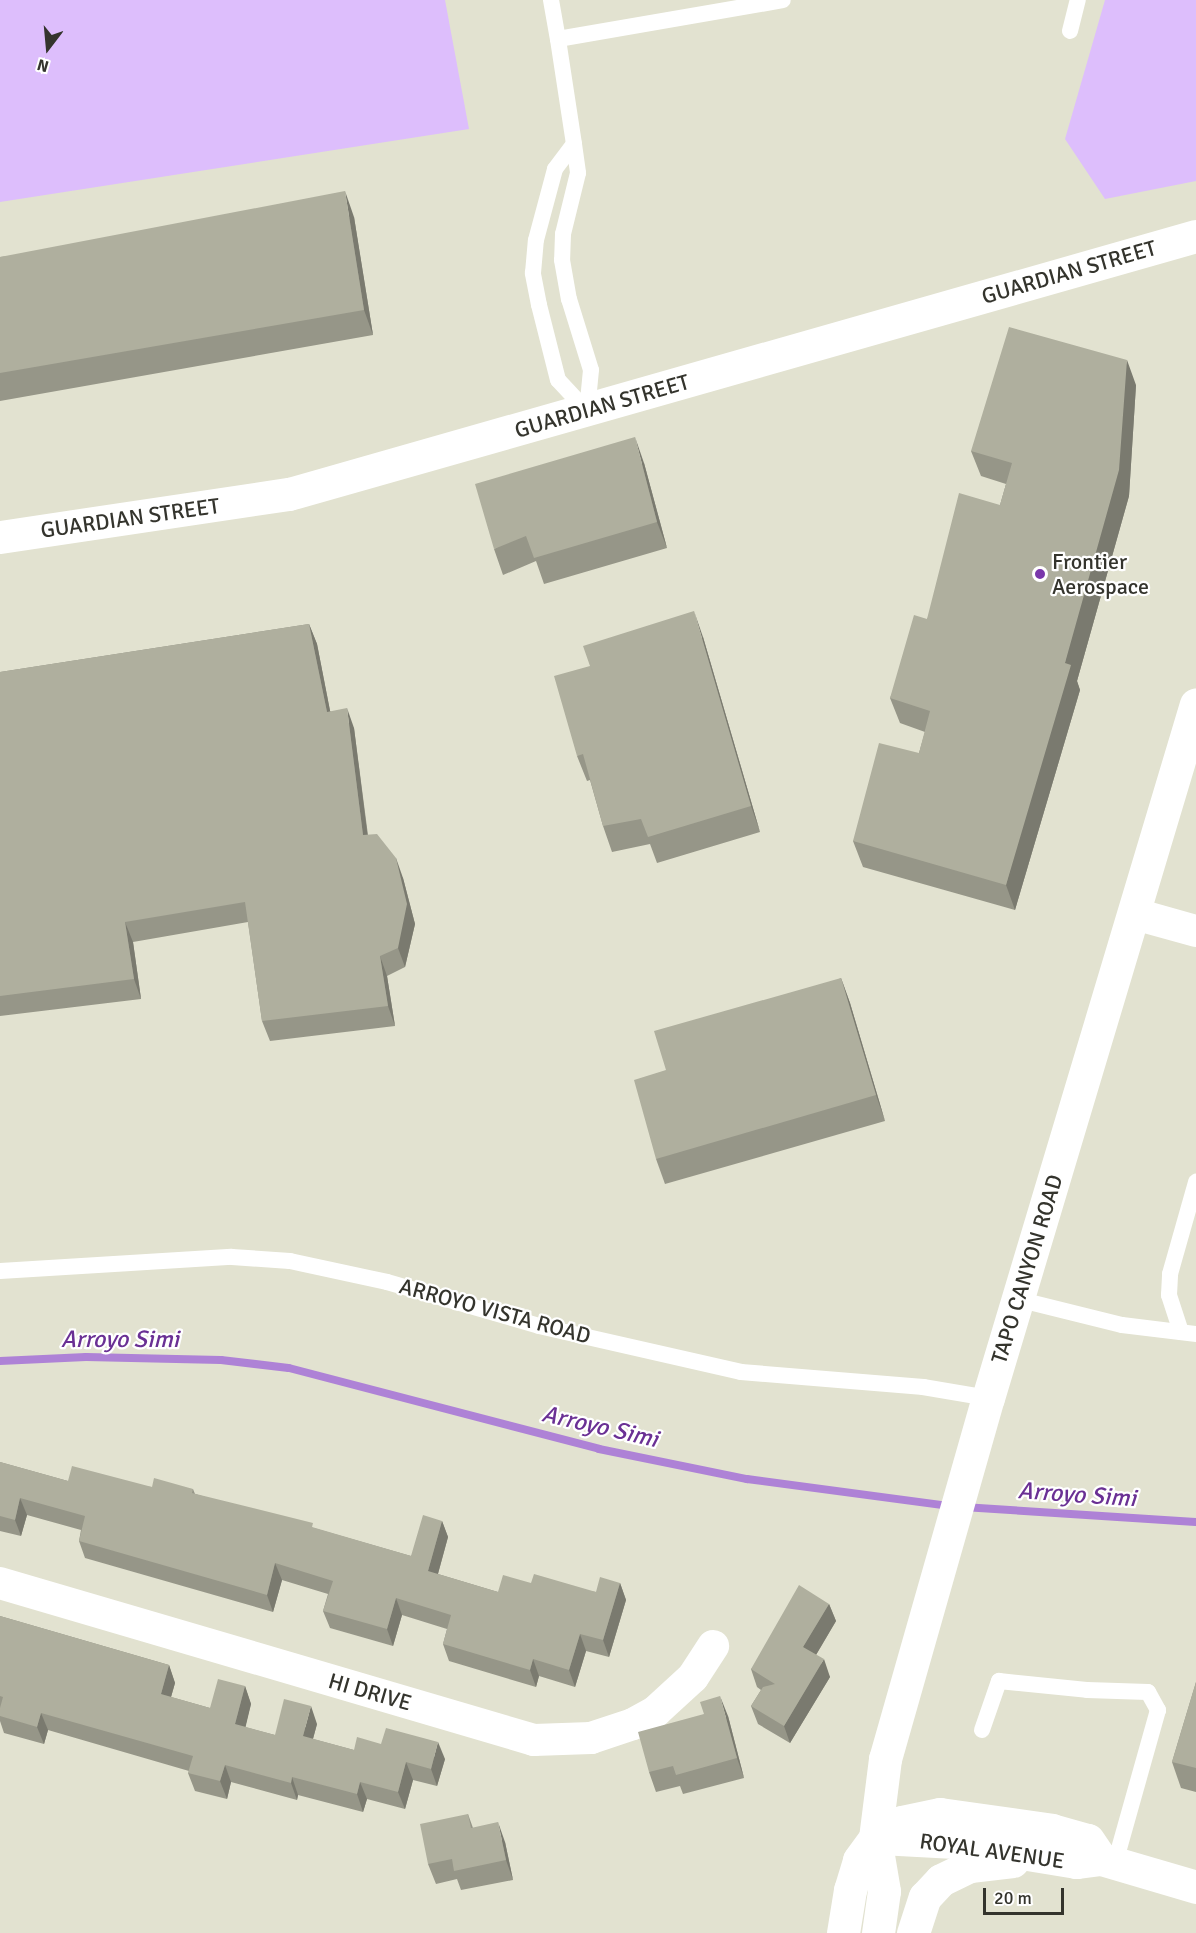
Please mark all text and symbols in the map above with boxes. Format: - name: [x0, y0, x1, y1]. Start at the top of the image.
- north arrow: [18, 18, 78, 78]
- text: N: [35, 54, 51, 76]
- street label: GUARDIAN STREET: [979, 234, 1159, 310]
- street label: GUARDIAN STREET: [512, 368, 692, 444]
- street label: GUARDIAN STREET: [39, 492, 221, 544]
- place label: Frontier Aerospace: [1052, 548, 1149, 600]
- marker: Frontier Aerospace: [1033, 567, 1047, 581]
- street label: TAPO CANYON ROAD: [986, 1171, 1068, 1367]
- street label: ARROYO VISTA ROAD: [396, 1273, 594, 1349]
- water label: Arroyo Simi: [61, 1326, 179, 1354]
- water label: Arroyo Simi: [539, 1400, 661, 1454]
- water label: Arroyo Simi: [1017, 1477, 1137, 1513]
- street label: HI DRIVE: [325, 1668, 415, 1716]
- street label: ROYAL AVENUE: [918, 1828, 1066, 1874]
- scale bar: [986, 1876, 1067, 1914]
- text: 20 m: [994, 1887, 1032, 1909]

